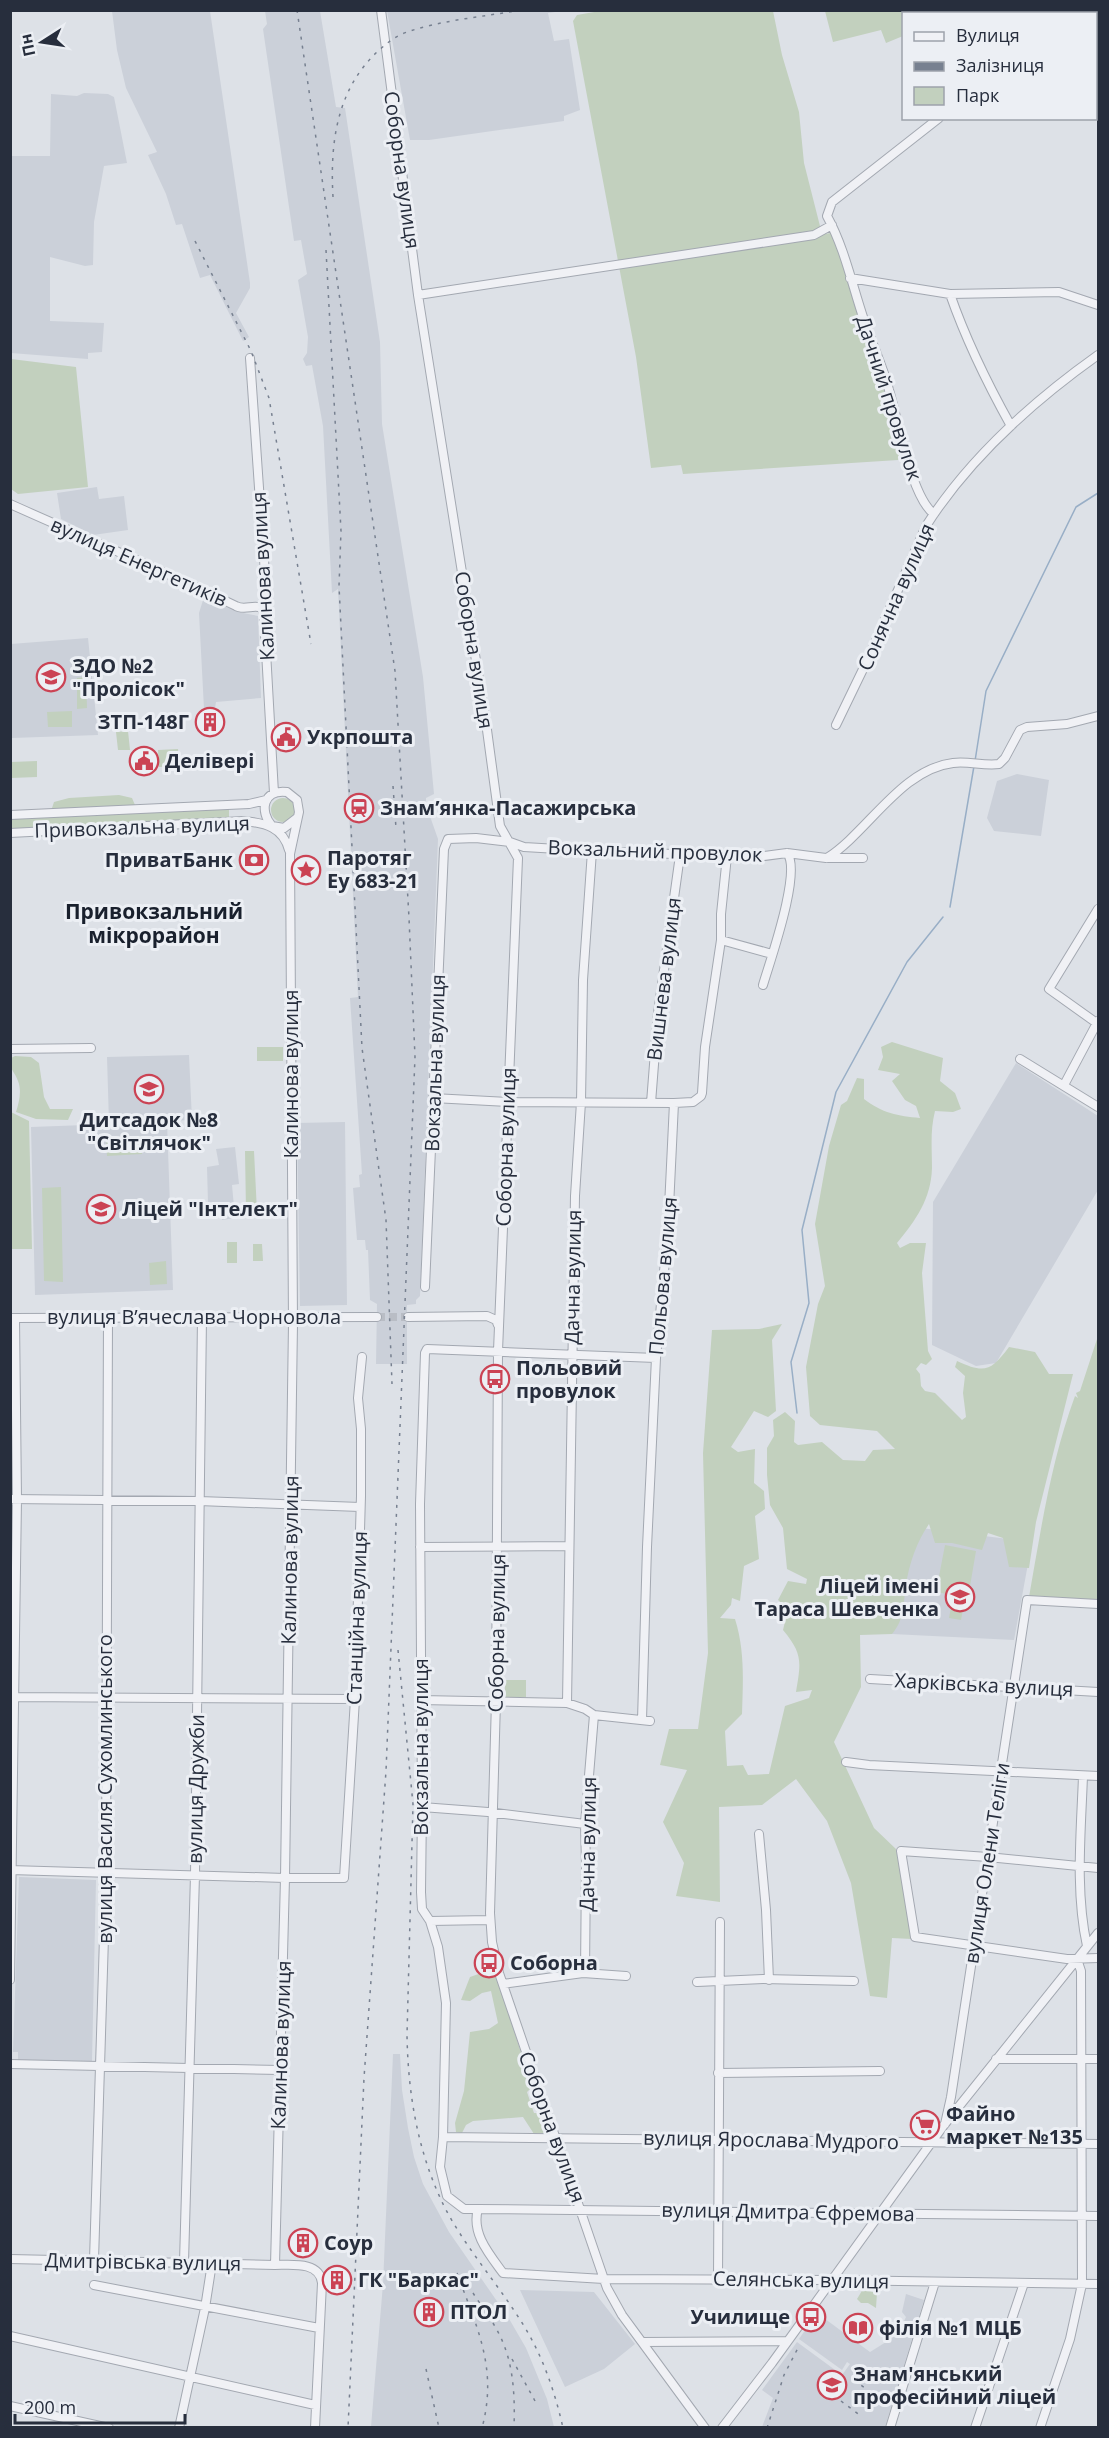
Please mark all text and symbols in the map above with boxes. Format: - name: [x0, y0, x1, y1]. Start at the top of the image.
- north arrow: [12, 12, 72, 72]
- legend: [902, 12, 1097, 120]
- text: Вулиця: [956, 23, 1020, 47]
- text: Пн: [14, 32, 40, 58]
- text: Залізниця: [956, 53, 1044, 77]
- text: Парк: [956, 83, 1000, 107]
- street label: Соборна вулиця: [378, 89, 427, 251]
- street label: Дачний провулок: [850, 312, 929, 485]
- street label: Калинова вулиця: [245, 491, 280, 661]
- street label: вулиця Енергетиків: [47, 510, 232, 613]
- street label: Сонячна вулиця: [851, 519, 940, 675]
- street label: Соборна вулиця: [449, 569, 500, 731]
- place label: ЗДО №2 "Пролісок": [72, 652, 185, 702]
- school or university icon: ЗДО №2 "Пролісок": [35, 661, 67, 693]
- building icon: ЗТП-148Г: [194, 706, 226, 738]
- place label: ЗТП-148Г: [98, 708, 189, 735]
- public building icon: Укрпошта: [270, 721, 302, 753]
- place label: Укрпошта: [307, 723, 413, 750]
- public building icon: Делівері: [128, 745, 160, 777]
- place label: Делівері: [165, 747, 254, 774]
- station icon: Знам’янка-Пасажирська: [343, 792, 375, 824]
- place label: Знам’янка-Пасажирська: [380, 794, 636, 821]
- street label: Привокзальна вулиця: [34, 809, 250, 844]
- street label: Вокзальний провулок: [547, 833, 763, 868]
- bank icon: ПриватБанк: [238, 844, 270, 876]
- place label: Паротяг Еу 683-21: [327, 844, 418, 894]
- place label: ПриватБанк: [105, 846, 234, 873]
- place icon: Паротяг Еу 683-21: [290, 854, 322, 886]
- street label: Вишнева вулиця: [640, 896, 687, 1062]
- district label: Привокзальний мікрорайон: [65, 897, 243, 949]
- street label: Вокзальна вулиця: [418, 974, 451, 1152]
- street label: Калинова вулиця: [277, 989, 304, 1159]
- street label: Соборна вулиця: [489, 1067, 522, 1227]
- school or university icon: Дитсадок №8 "Світлячок": [133, 1073, 165, 1105]
- place label: Дитсадок №8 "Світлячок": [80, 1106, 218, 1156]
- school or university icon: Ліцей "Інтелект": [85, 1193, 117, 1225]
- place label: Ліцей "Інтелект": [122, 1195, 298, 1222]
- street label: Польова вулиця: [642, 1196, 683, 1356]
- street label: Дачна вулиця: [558, 1209, 587, 1345]
- street label: вулиця Вʼячеслава Чорновола: [47, 1303, 341, 1330]
- place label: Польовий провулок: [516, 1354, 622, 1404]
- bus stop icon: Польовий провулок: [479, 1363, 511, 1395]
- street label: Калинова вулиця: [275, 1475, 304, 1645]
- street label: Станційна вулиця: [340, 1530, 373, 1706]
- street label: Соборна вулиця: [482, 1553, 511, 1713]
- place label: Ліцей імені Тараса Шевченка: [754, 1572, 939, 1622]
- school or university icon: Ліцей імені Тараса Шевченка: [944, 1581, 976, 1613]
- street label: вулиця Василя Сухомлинського: [91, 1634, 118, 1944]
- street label: Вокзальна вулиця: [407, 1658, 434, 1836]
- street label: Харківська вулиця: [894, 1666, 1074, 1703]
- street label: вулиця Дружби: [181, 1714, 210, 1864]
- street label: вулиця Олени Теліги: [957, 1760, 1016, 1965]
- street label: Дачна вулиця: [573, 1776, 602, 1912]
- bus stop icon: Соборна: [473, 1947, 505, 1979]
- place label: Соборна: [510, 1949, 598, 1976]
- street label: Калинова вулиця: [264, 1960, 297, 2130]
- street label: Соборна вулиця: [513, 2047, 592, 2206]
- place label: Файно маркет №135: [946, 2100, 1083, 2150]
- supermarket icon: Файно маркет №135: [909, 2109, 941, 2141]
- street label: вулиця Ярослава Мудрого: [643, 2124, 899, 2155]
- street label: вулиця Дмитра Єфремова: [661, 2196, 915, 2227]
- building icon: Соур: [287, 2227, 319, 2259]
- place label: Соур: [324, 2229, 373, 2256]
- street label: Дмитрівська вулиця: [45, 2246, 241, 2277]
- building icon: ГК "Баркас": [321, 2264, 353, 2296]
- street label: Селянська вулиця: [713, 2264, 889, 2295]
- place label: ГК "Баркас": [358, 2266, 479, 2293]
- building icon: ПТОЛ: [413, 2296, 445, 2328]
- place label: ПТОЛ: [450, 2298, 507, 2325]
- bus stop icon: Училище: [795, 2301, 827, 2333]
- place label: Училище: [690, 2303, 790, 2330]
- library icon: філія №1 МЦБ: [842, 2312, 874, 2344]
- place label: філія №1 МЦБ: [879, 2314, 1022, 2341]
- place label: Знам'янський професійний ліцей: [853, 2360, 1056, 2410]
- school or university icon: Знам'янський професійний ліцей: [816, 2369, 848, 2401]
- scale bar: [15, 2387, 184, 2425]
- text: 200 m: [24, 2395, 76, 2419]

